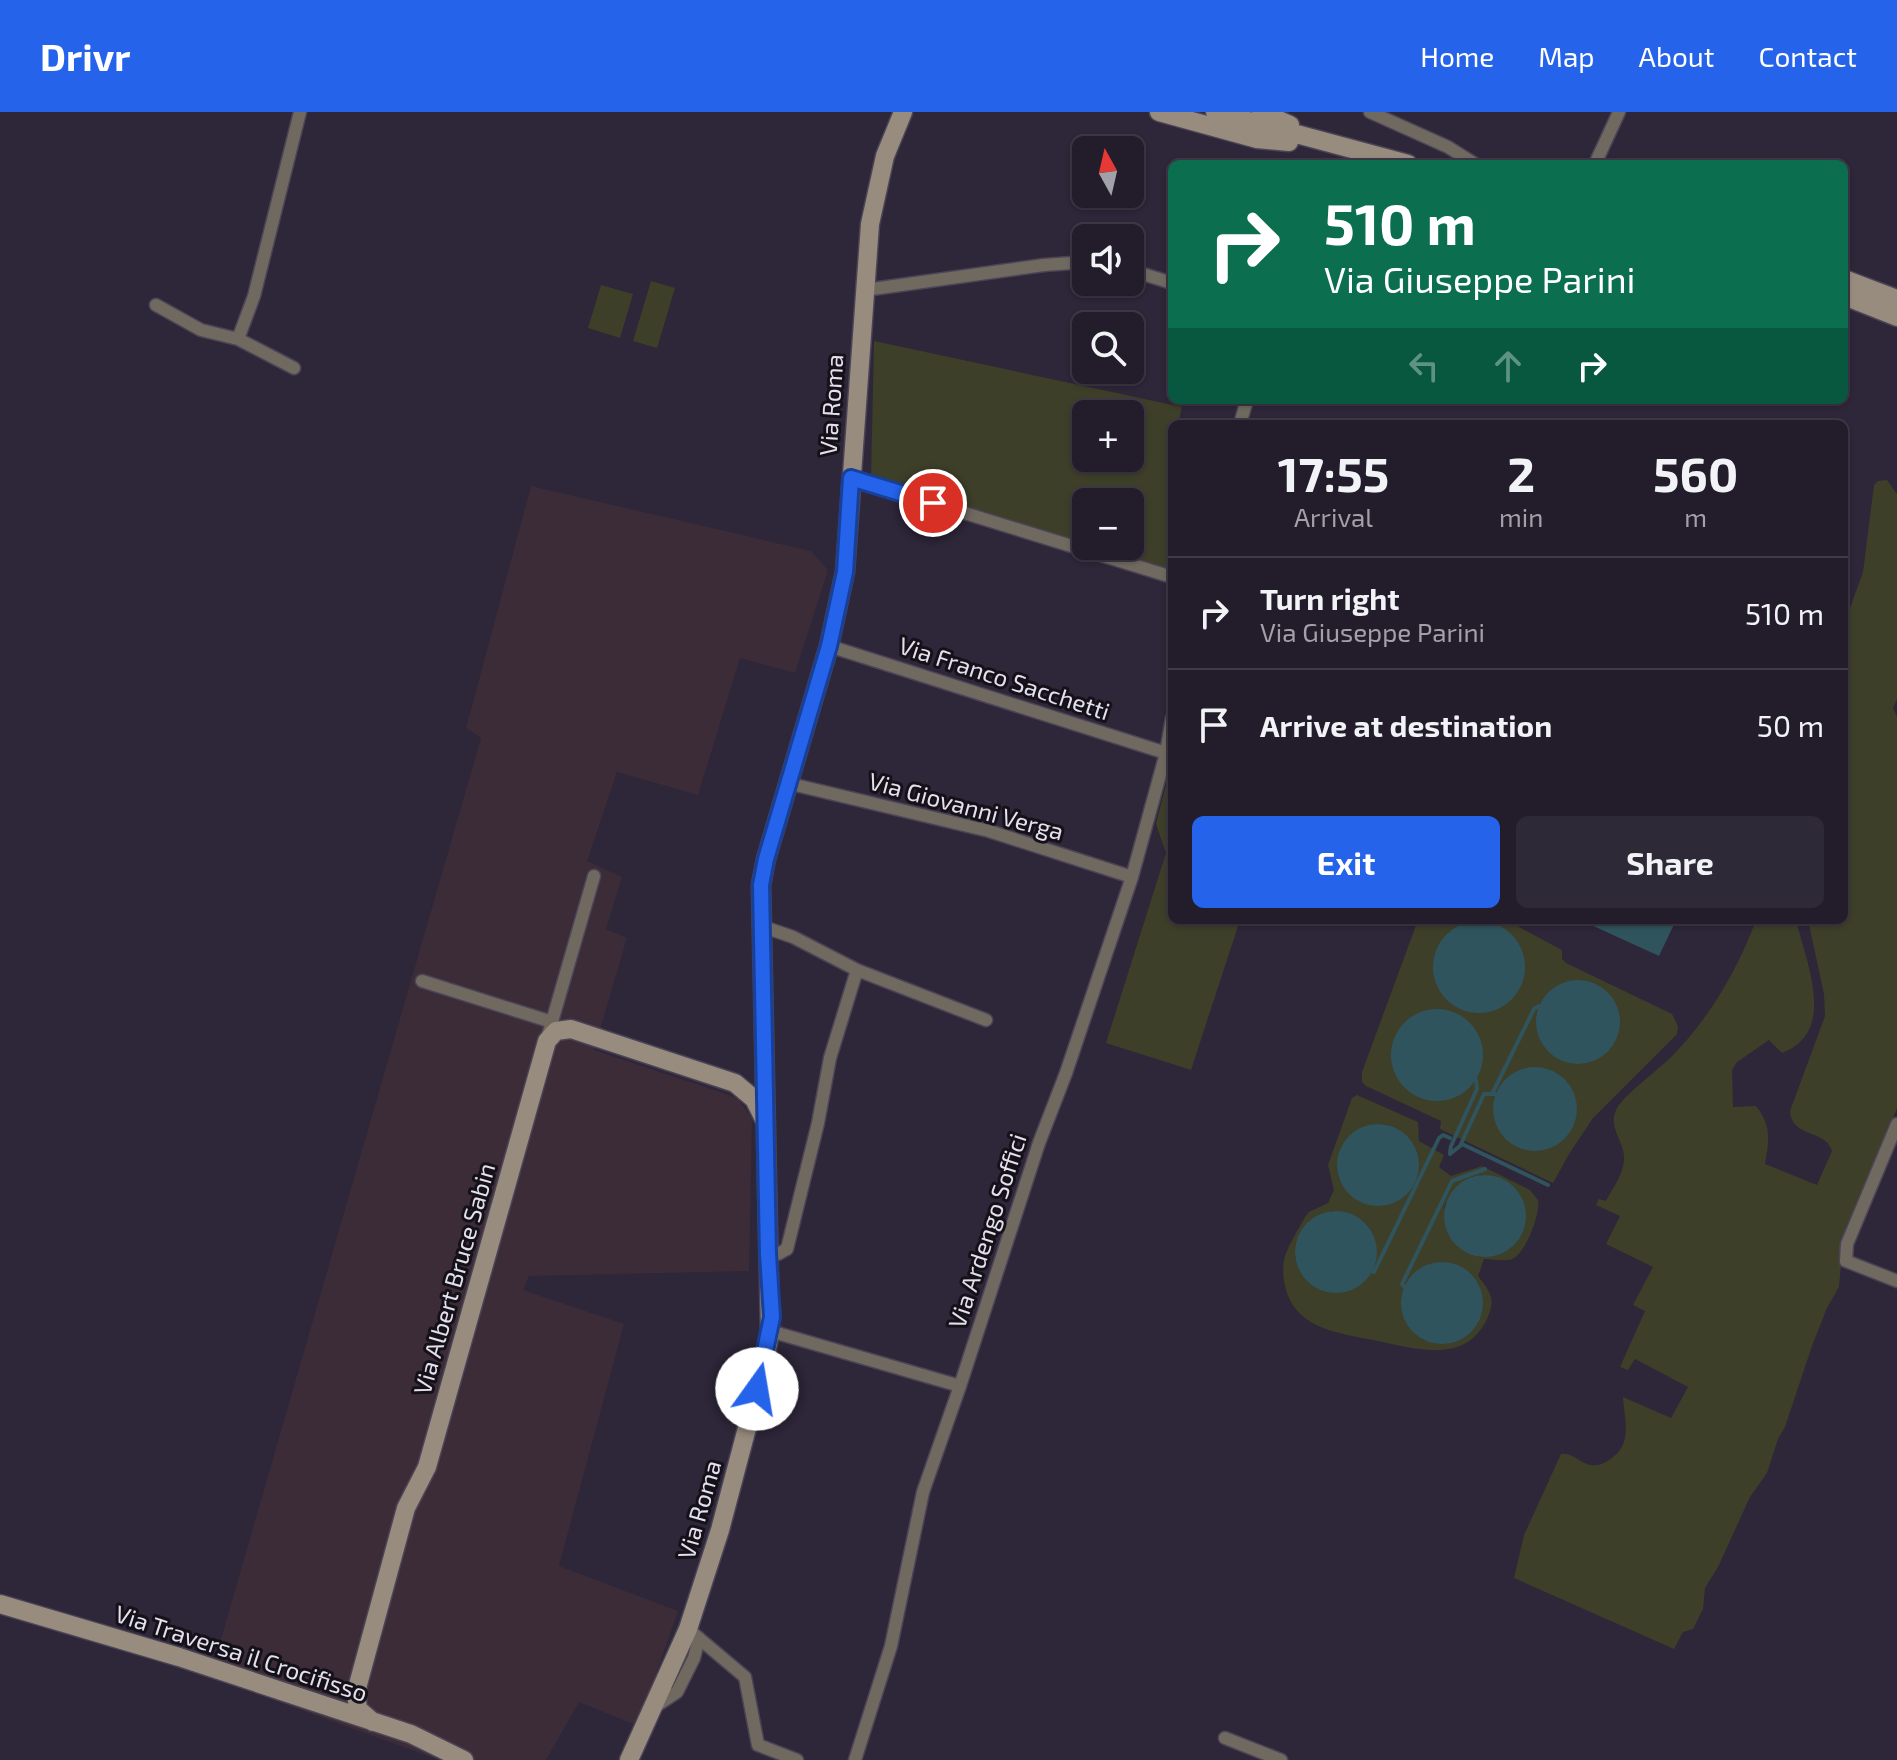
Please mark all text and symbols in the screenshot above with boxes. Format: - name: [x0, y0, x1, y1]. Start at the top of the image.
- text: Drivr: [40, 33, 130, 79]
- text: Home: [1420, 39, 1494, 73]
- text: Map: [1538, 39, 1595, 73]
- text: About: [1639, 39, 1714, 73]
- text: Contact: [1758, 39, 1857, 73]
- north arrow: [1072, 136, 1144, 208]
- map controls: [1072, 136, 1144, 560]
- text: 510 m: [1324, 189, 1476, 256]
- icon: right: [1192, 192, 1296, 296]
- button: sound: [1072, 224, 1144, 296]
- text: Via Giuseppe Parini: [1324, 257, 1636, 300]
- button: search: [1072, 312, 1144, 384]
- icon: left: [1402, 344, 1446, 388]
- icon: ahead: [1486, 344, 1530, 388]
- icon: right: [1570, 344, 1614, 388]
- street label: Via Roma: [812, 353, 849, 457]
- button: +: [1072, 400, 1144, 472]
- text: 17:55: [1278, 444, 1389, 502]
- text: 2: [1507, 444, 1535, 502]
- text: 560: [1653, 444, 1738, 502]
- pin: [899, 469, 967, 537]
- icon: arrive: [911, 481, 955, 525]
- button: −: [1072, 488, 1144, 560]
- text: Arrival: [1294, 501, 1373, 532]
- text: min: [1499, 501, 1543, 532]
- text: m: [1684, 501, 1707, 532]
- text: Turn right: [1260, 580, 1400, 616]
- icon: right: [1192, 591, 1236, 635]
- text: 510 m: [1745, 595, 1824, 631]
- text: Via Giuseppe Parini: [1260, 616, 1485, 647]
- street label: Via Franco Sacchetti: [895, 630, 1114, 725]
- icon: arrive: [1192, 703, 1236, 747]
- text: Arrive at destination: [1260, 707, 1552, 743]
- text: 50 m: [1757, 707, 1824, 743]
- street label: Via Giovanni Verga: [866, 766, 1067, 846]
- button: Exit: [1192, 816, 1500, 908]
- button: Share: [1516, 816, 1824, 908]
- street label: Via Ardengo Soffici: [941, 1130, 1032, 1331]
- street label: Via Albert Bruce Sabin: [407, 1160, 500, 1398]
- position arrow: [715, 1347, 799, 1431]
- street label: Via Roma: [671, 1457, 727, 1562]
- street label: Via Traversa il Crocifisso: [112, 1598, 371, 1707]

